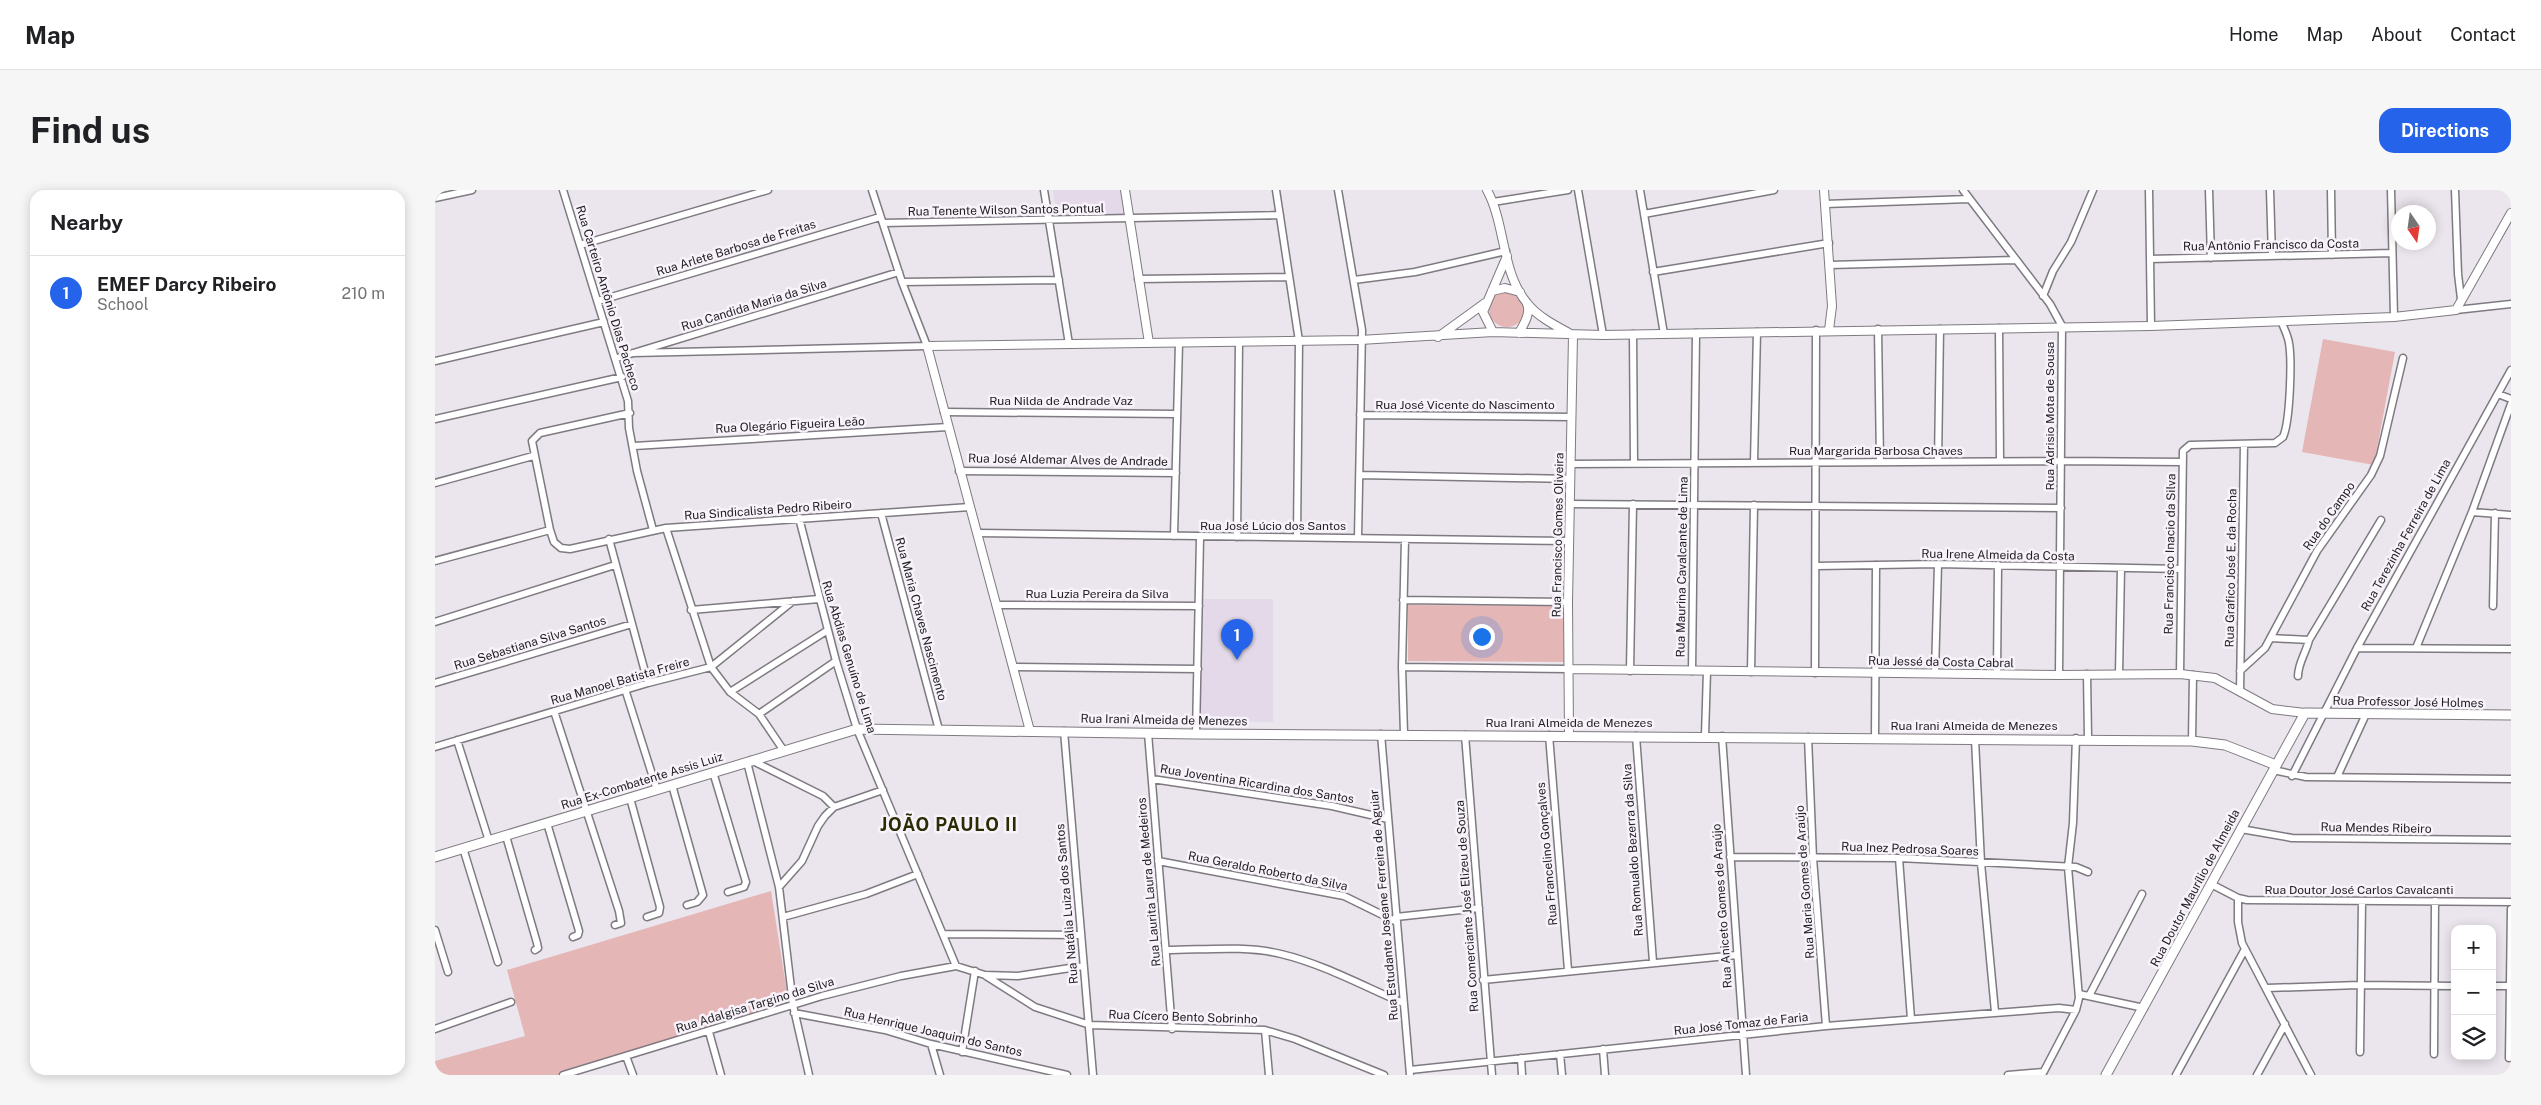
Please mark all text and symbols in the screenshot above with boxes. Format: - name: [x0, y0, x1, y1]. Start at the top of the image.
- text: Map: [25, 21, 75, 49]
- text: Home: [2229, 24, 2279, 45]
- text: Map: [2307, 24, 2343, 45]
- text: About: [2371, 24, 2422, 45]
- text: Contact: [2450, 24, 2516, 45]
- button: Directions: [2379, 108, 2511, 153]
- text: Find us: [30, 110, 150, 151]
- street label: Rua Tenente Wilson Santos Pontual: [907, 201, 1105, 219]
- street label: Rua Carteiro Antônio Dias Pacheco: [573, 204, 643, 392]
- north arrow: [2391, 205, 2436, 250]
- text: Nearby: [50, 210, 123, 235]
- street label: Rua Arlete Barbosa de Freitas: [655, 217, 817, 279]
- street label: Rua Antônio Francisco da Costa: [2183, 236, 2359, 254]
- text: EMEF Darcy Ribeiro: [97, 273, 277, 295]
- street label: Rua Candida Maria da Silva: [680, 276, 828, 334]
- text: 1: [63, 284, 69, 303]
- text: 210 m: [341, 284, 385, 303]
- text: School: [97, 295, 148, 314]
- street label: Rua Adrisio Mota de Sousa: [2043, 342, 2057, 490]
- street label: Rua Nilda de Andrade Vaz: [989, 394, 1133, 408]
- street label: Rua José Vicente do Nascimento: [1375, 398, 1555, 412]
- street label: Rua Olegário Figueira Leão: [715, 414, 865, 436]
- street label: Rua Margarida Barbosa Chaves: [1789, 444, 1963, 458]
- street label: Rua José Aldemar Alves de Andrade: [968, 451, 1168, 469]
- street label: Rua Francisco Gomes Oliveira: [1550, 452, 1566, 618]
- street label: Rua Terezinha Ferreira de Lima: [2358, 457, 2454, 613]
- street label: Rua Francisco Inacio da Silva: [2162, 473, 2178, 635]
- street label: Rua Maurina Cavalcante de Lima: [1673, 476, 1691, 658]
- street label: Rua do Campo: [2300, 479, 2358, 553]
- street label: Rua Grafico José E. da Rocha: [2223, 488, 2239, 648]
- street label: Rua Sindicalista Pedro Ribeiro: [684, 497, 852, 523]
- street label: Rua José Lúcio dos Santos: [1200, 519, 1346, 533]
- street label: Rua Maria Chaves Nascimento: [892, 536, 950, 702]
- street label: Rua Irene Almeida da Costa: [1921, 547, 2075, 563]
- street label: Rua Abdias Genuíno de Lima: [819, 579, 879, 735]
- street label: Rua Luzia Pereira da Silva: [1025, 587, 1169, 601]
- street label: Rua Sebastiana Silva Santos: [452, 613, 608, 673]
- pin: 1: [1221, 619, 1253, 660]
- your location: [1469, 624, 1495, 650]
- street label: Rua Manoel Batista Freire: [549, 654, 691, 708]
- street label: Rua Jessé da Costa Cabral: [1868, 654, 2015, 670]
- street label: Rua Professor José Holmes: [2332, 694, 2484, 710]
- street label: Rua Irani Almeida de Menezes: [1080, 712, 1248, 728]
- street label: Rua Irani Almeida de Menezes: [1486, 716, 1652, 730]
- street label: Rua Irani Almeida de Menezes: [1891, 719, 2057, 733]
- street label: Rua Ex-Combatente Assis Luiz: [559, 750, 725, 812]
- street label: Rua Joventina Ricardina dos Santos: [1159, 762, 1355, 806]
- street label: Rua Romualdo Bezerra da Silva: [1620, 763, 1646, 937]
- street label: Rua Francelino Gonçalves: [1534, 782, 1560, 926]
- street label: Rua Estudante Joseane Ferreira de Aguiar: [1367, 789, 1401, 1021]
- street label: Rua Laurita Laura de Medeiros: [1135, 797, 1163, 967]
- street label: Rua Comerciante José Elizeu de Souza: [1453, 800, 1481, 1012]
- street label: Rua Maria Gomes de Araújo: [1793, 805, 1817, 959]
- street label: Rua Doutor Maurílio de Almeida: [2147, 807, 2243, 969]
- district label: JOÃO PAULO II: [880, 813, 1018, 835]
- street label: Rua Mendes Ribeiro: [2320, 820, 2432, 836]
- street label: Rua Natália Luiza dos Santos: [1053, 823, 1081, 985]
- street label: Rua Aniceto Gomes de Araújo: [1709, 823, 1735, 989]
- street label: Rua Inez Pedrosa Soares: [1841, 840, 1979, 858]
- street label: Rua Geraldo Roberto da Silva: [1187, 849, 1349, 893]
- street label: Rua Doutor José Carlos Cavalcanti: [2264, 883, 2454, 897]
- map controls: [2451, 925, 2496, 1060]
- button: +: [2451, 925, 2496, 970]
- button: −: [2451, 970, 2496, 1015]
- street label: Rua Adalgisa Targino da Silva: [674, 974, 836, 1036]
- street label: Rua Henrique Joaquim do Santos: [842, 1005, 1024, 1059]
- street label: Rua Cícero Bento Sobrinho: [1108, 1007, 1258, 1027]
- street label: Rua José Tomaz de Faria: [1673, 1010, 1809, 1038]
- button: layers: [2451, 1015, 2496, 1060]

